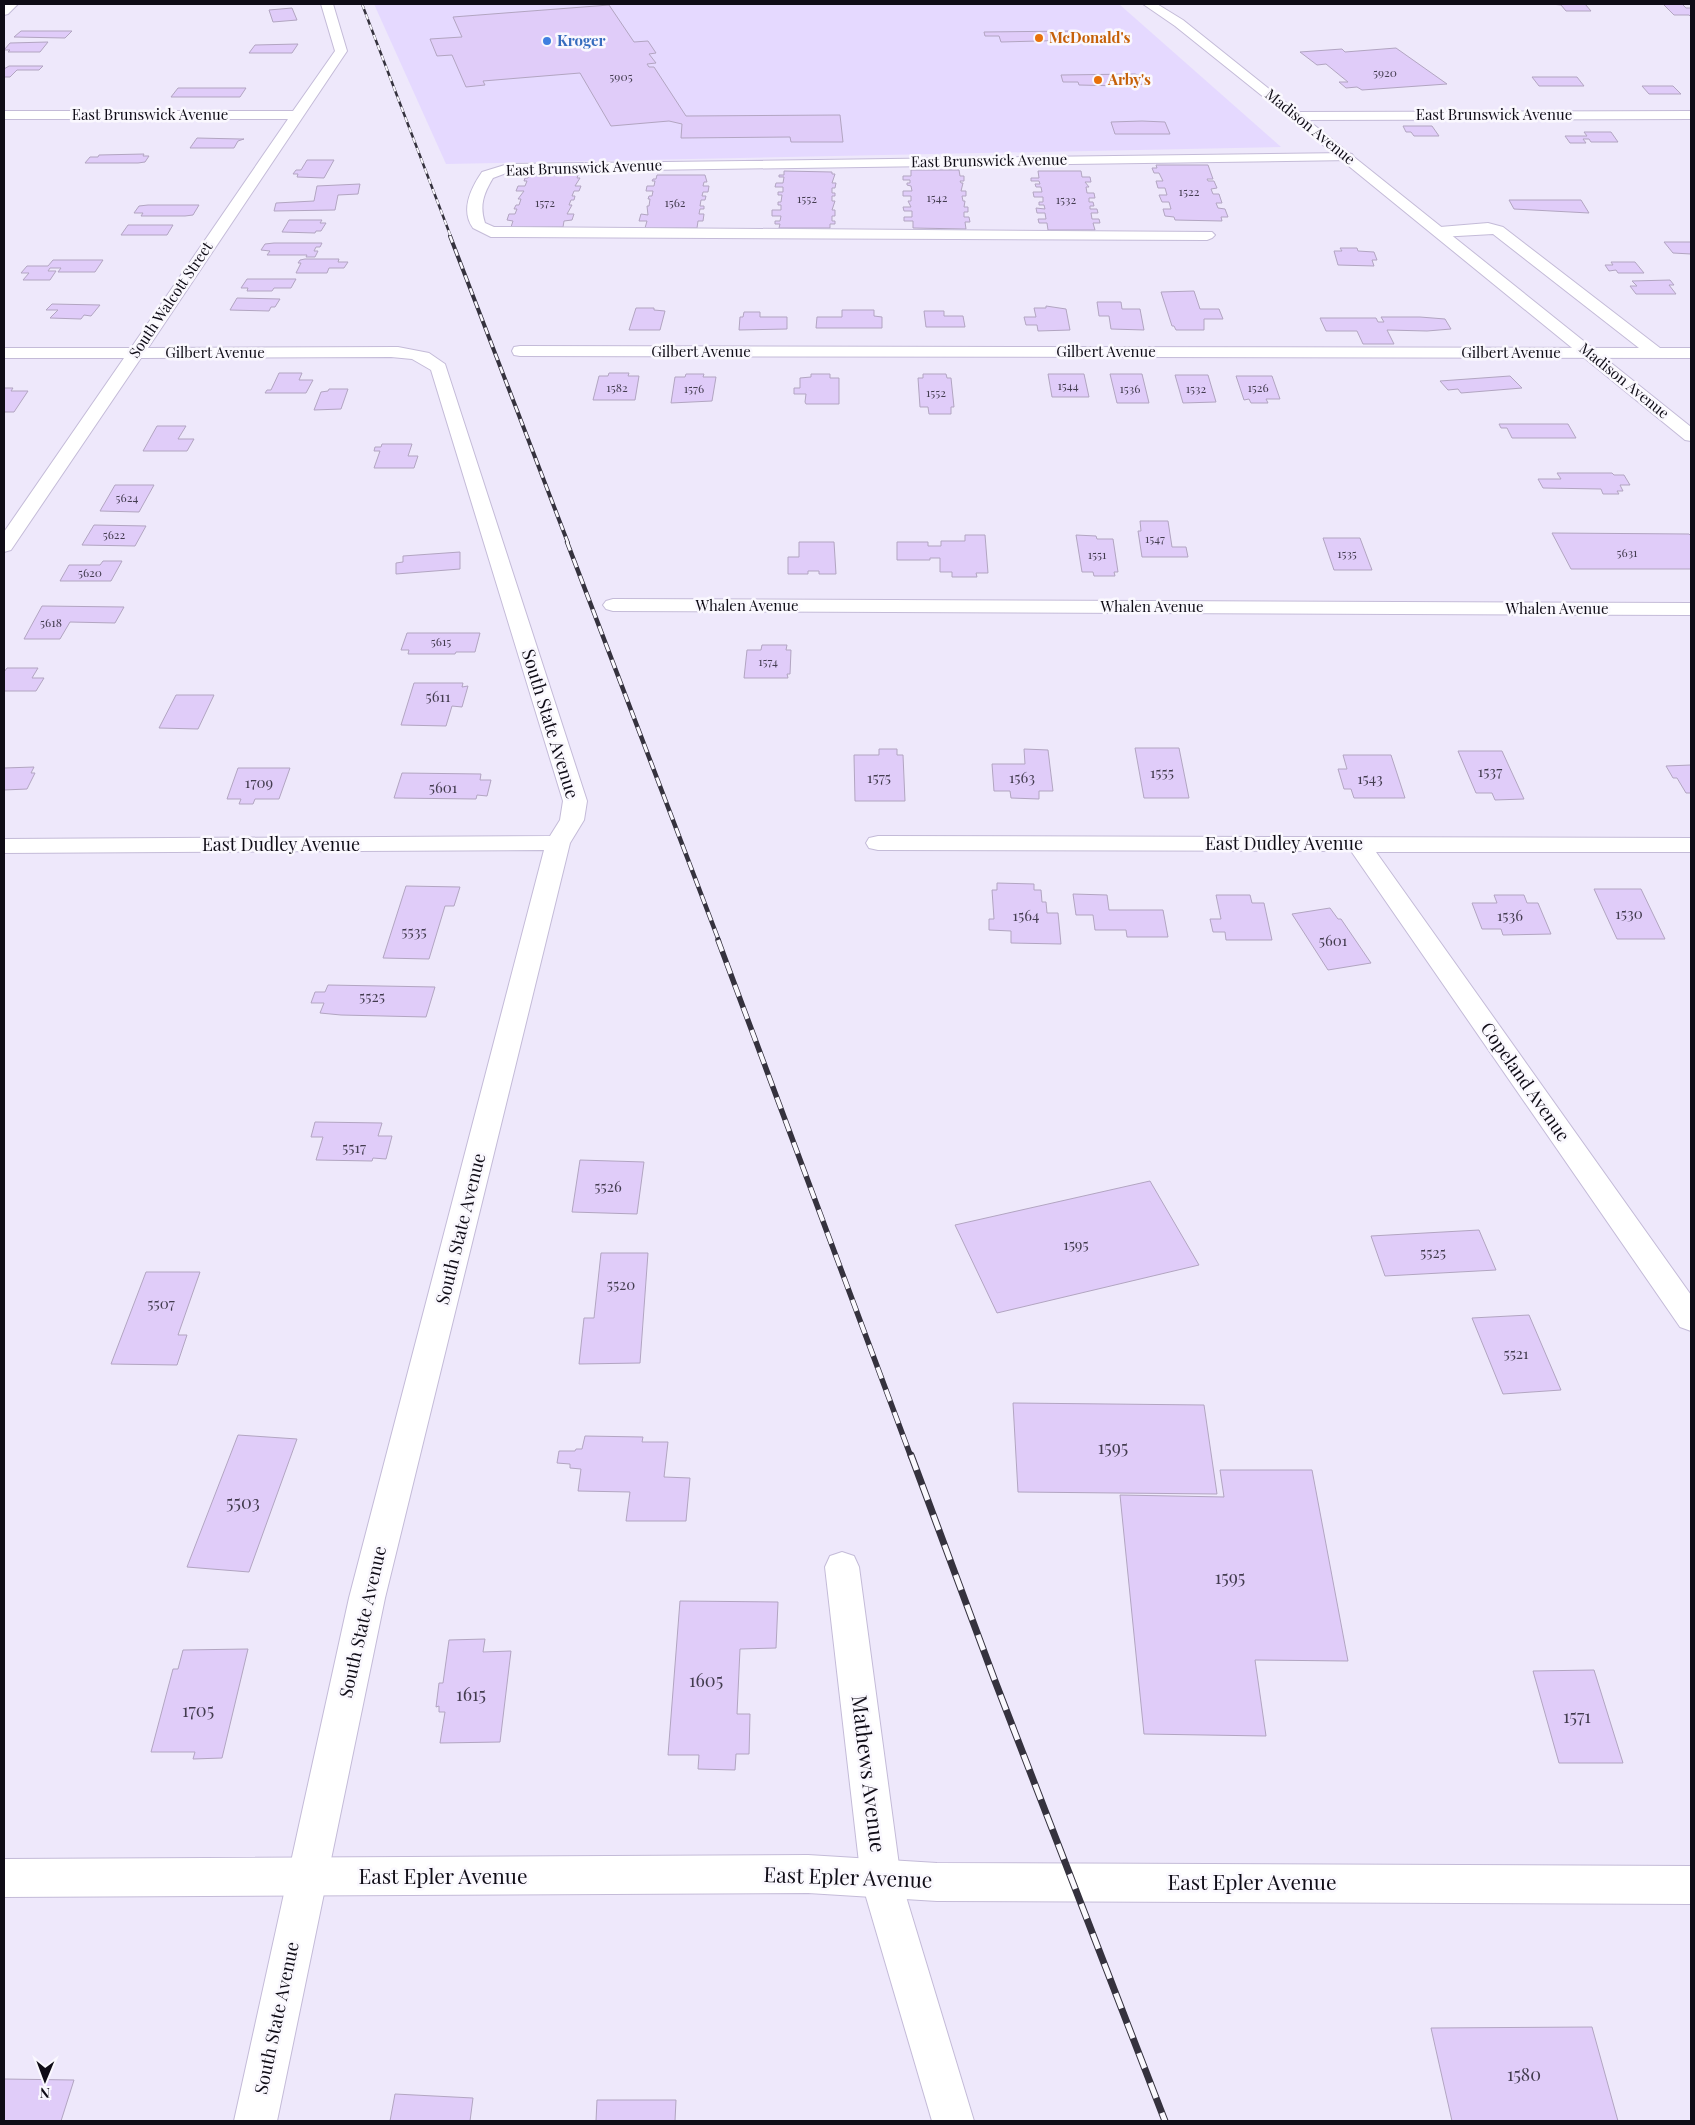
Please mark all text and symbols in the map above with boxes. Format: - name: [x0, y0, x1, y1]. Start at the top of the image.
- place label: McDonald's: [1049, 27, 1131, 47]
- place label: Kroger: [557, 30, 606, 50]
- marker: McDonald's: [1033, 32, 1045, 44]
- marker: Kroger: [541, 35, 553, 47]
- house number: 5920: [1373, 64, 1397, 80]
- house number: 5905: [609, 68, 633, 84]
- place label: Arby's: [1107, 69, 1151, 89]
- marker: Arby's: [1092, 74, 1104, 86]
- street label: Madison Avenue: [1262, 84, 1360, 169]
- street label: East Brunswick Avenue: [72, 104, 228, 124]
- street label: East Brunswick Avenue: [1416, 104, 1572, 124]
- street label: East Brunswick Avenue: [911, 149, 1067, 171]
- street label: East Brunswick Avenue: [505, 154, 662, 180]
- house number: 1522: [1179, 183, 1200, 199]
- house number: 1542: [927, 189, 948, 205]
- house number: 1552: [797, 190, 817, 206]
- house number: 1532: [1056, 191, 1076, 207]
- house number: 1572: [535, 194, 555, 210]
- house number: 1562: [664, 194, 686, 210]
- street label: South Walcott Street: [124, 237, 217, 361]
- street label: Madison Avenue: [1576, 338, 1674, 423]
- street label: Gilbert Avenue: [651, 341, 751, 361]
- street label: Gilbert Avenue: [1056, 341, 1156, 361]
- street label: Gilbert Avenue: [165, 342, 265, 362]
- street label: Gilbert Avenue: [1461, 342, 1561, 362]
- house number: 1544: [1057, 377, 1079, 393]
- house number: 1582: [606, 379, 628, 395]
- house number: 1526: [1247, 379, 1269, 395]
- house number: 1576: [684, 380, 704, 396]
- house number: 1536: [1120, 380, 1140, 396]
- house number: 1532: [1186, 380, 1206, 396]
- house number: 1552: [926, 384, 946, 400]
- house number: 5624: [116, 489, 138, 505]
- house number: 5622: [103, 526, 126, 542]
- house number: 1547: [1145, 530, 1165, 546]
- house number: 5631: [1616, 544, 1638, 560]
- house number: 1535: [1337, 545, 1357, 561]
- house number: 1551: [1088, 546, 1107, 562]
- house number: 5620: [78, 564, 102, 580]
- street label: Whalen Avenue: [694, 595, 799, 615]
- street label: Whalen Avenue: [1099, 596, 1204, 616]
- street label: Whalen Avenue: [1504, 598, 1609, 618]
- house number: 5618: [40, 614, 62, 630]
- house number: 5615: [431, 633, 451, 649]
- street label: South State Avenue: [517, 646, 585, 801]
- house number: 1574: [758, 653, 778, 669]
- house number: 5611: [425, 686, 451, 706]
- house number: 1537: [1478, 761, 1502, 781]
- house number: 1555: [1150, 762, 1174, 782]
- house number: 1575: [867, 767, 891, 787]
- house number: 1563: [1009, 767, 1035, 787]
- house number: 1543: [1357, 768, 1383, 788]
- house number: 1709: [245, 772, 273, 792]
- house number: 5601: [429, 777, 458, 797]
- street label: East Dudley Avenue: [1205, 831, 1363, 855]
- street label: East Dudley Avenue: [202, 832, 360, 856]
- house number: 1530: [1615, 903, 1643, 923]
- house number: 1564: [1013, 905, 1039, 925]
- house number: 1536: [1497, 905, 1523, 925]
- house number: 5535: [401, 921, 427, 941]
- house number: 5601: [1319, 930, 1348, 950]
- house number: 5525: [359, 986, 385, 1006]
- street label: Copeland Avenue: [1476, 1017, 1576, 1146]
- house number: 5517: [342, 1137, 366, 1157]
- street label: South State Avenue: [430, 1151, 490, 1307]
- house number: 5526: [594, 1176, 622, 1196]
- house number: 1595: [1063, 1234, 1089, 1254]
- house number: 5525: [1420, 1242, 1446, 1262]
- house number: 5520: [607, 1274, 635, 1294]
- house number: 5507: [147, 1293, 175, 1313]
- house number: 5521: [1503, 1343, 1529, 1363]
- house number: 1595: [1098, 1435, 1128, 1459]
- house number: 5503: [226, 1490, 260, 1514]
- street label: South State Avenue: [333, 1543, 391, 1700]
- house number: 1595: [1215, 1565, 1245, 1589]
- house number: 1605: [689, 1668, 723, 1692]
- house number: 1615: [456, 1682, 486, 1706]
- street label: Mathews Avenue: [846, 1694, 894, 1854]
- house number: 1705: [182, 1698, 214, 1722]
- house number: 1571: [1563, 1704, 1591, 1728]
- street label: East Epler Avenue: [763, 1859, 933, 1893]
- street label: East Epler Avenue: [358, 1861, 528, 1889]
- street label: East Epler Avenue: [1167, 1867, 1337, 1895]
- street label: South State Avenue: [248, 1939, 304, 2096]
- north arrow: [20, 2055, 70, 2105]
- house number: 1580: [1507, 2062, 1541, 2086]
- text: N: [40, 2084, 50, 2103]

